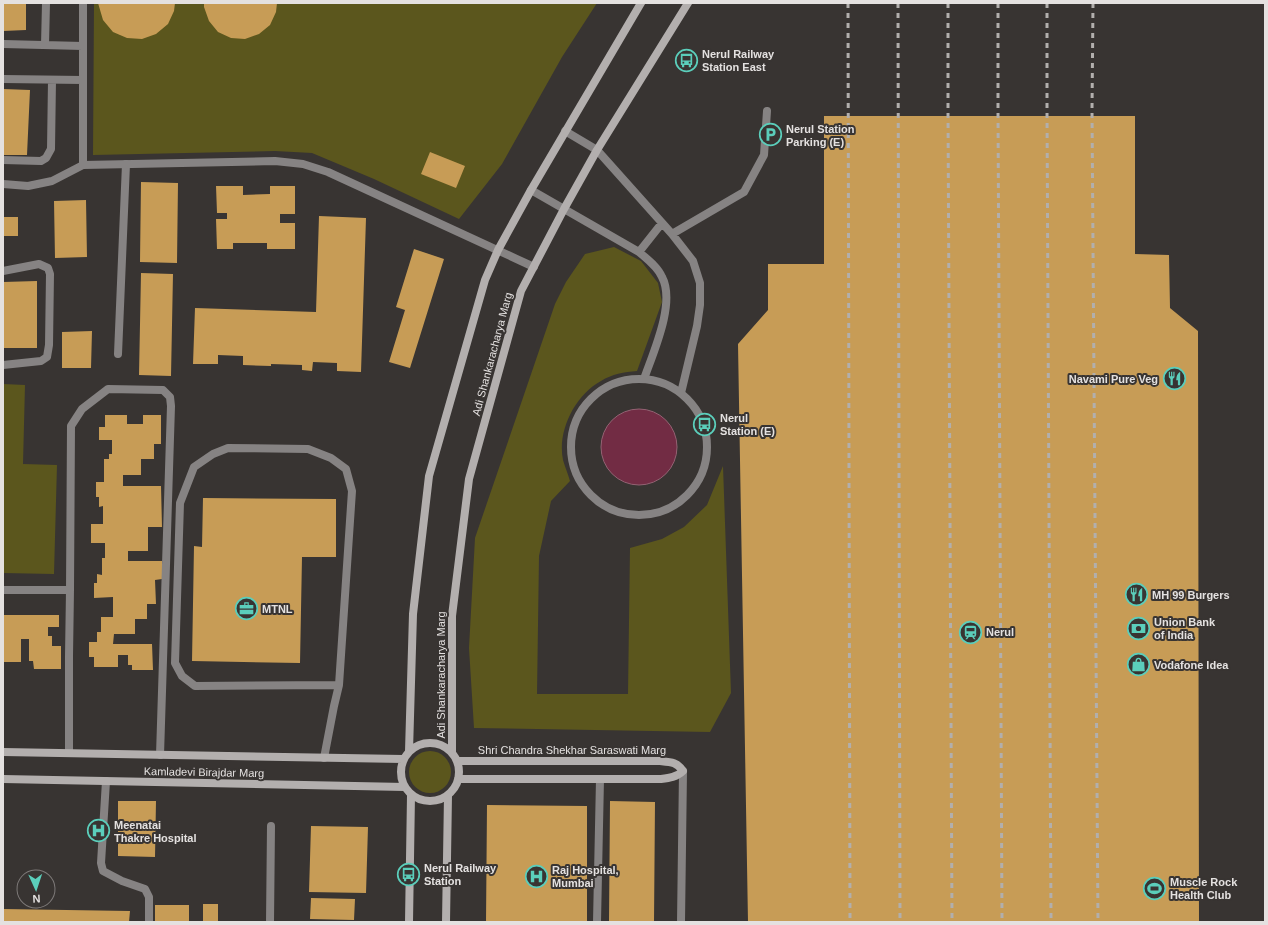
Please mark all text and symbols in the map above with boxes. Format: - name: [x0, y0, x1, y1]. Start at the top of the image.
- bus stop icon: Nerul Railway Station East: [674, 47, 700, 73]
- place label: Nerul Railway Station East: [702, 48, 775, 73]
- parking icon: Nerul Station Parking (E): [757, 122, 783, 148]
- place label: Nerul Station Parking (E): [786, 123, 855, 148]
- street label: Adi Shankaracharya Marg: [470, 291, 514, 417]
- restaurant icon: Navami Pure Veg: [1161, 366, 1187, 392]
- place label: Navami Pure Veg: [1069, 373, 1158, 385]
- bus stop icon: Nerul Station (E): [691, 411, 717, 437]
- place label: Nerul Station (E): [720, 412, 775, 437]
- restaurant icon: MH 99 Burgers: [1124, 582, 1150, 608]
- place label: MH 99 Burgers: [1152, 589, 1230, 601]
- office icon: MTNL: [234, 596, 260, 622]
- place label: MTNL: [262, 603, 293, 615]
- street label: Adi Shankaracharya Marg: [435, 611, 447, 739]
- bank icon: Union Bank of India: [1125, 615, 1151, 641]
- place label: Union Bank of India: [1154, 616, 1216, 641]
- station icon: Nerul: [958, 619, 984, 645]
- place label: Nerul: [986, 626, 1014, 638]
- shop icon: Vodafone Idea: [1126, 652, 1152, 678]
- place label: Vodafone Idea: [1154, 659, 1229, 671]
- street label: Shri Chandra Shekhar Saraswati Marg: [478, 744, 666, 756]
- street label: Kamladevi Birajdar Marg: [144, 765, 264, 779]
- hospital icon: Meenatai Thakre Hospital: [85, 818, 111, 844]
- place label: Meenatai Thakre Hospital: [114, 819, 197, 844]
- bus stop icon: Nerul Railway Station: [395, 861, 421, 887]
- place label: Nerul Railway Station: [424, 862, 497, 887]
- hospital icon: Raj Hospital, Mumbai: [524, 863, 550, 889]
- place label: Raj Hospital, Mumbai: [552, 864, 619, 889]
- north arrow: [16, 869, 56, 909]
- sports icon: Muscle Rock Health Club: [1141, 875, 1167, 901]
- place label: Muscle Rock Health Club: [1170, 876, 1238, 901]
- text: N: [32, 893, 41, 905]

